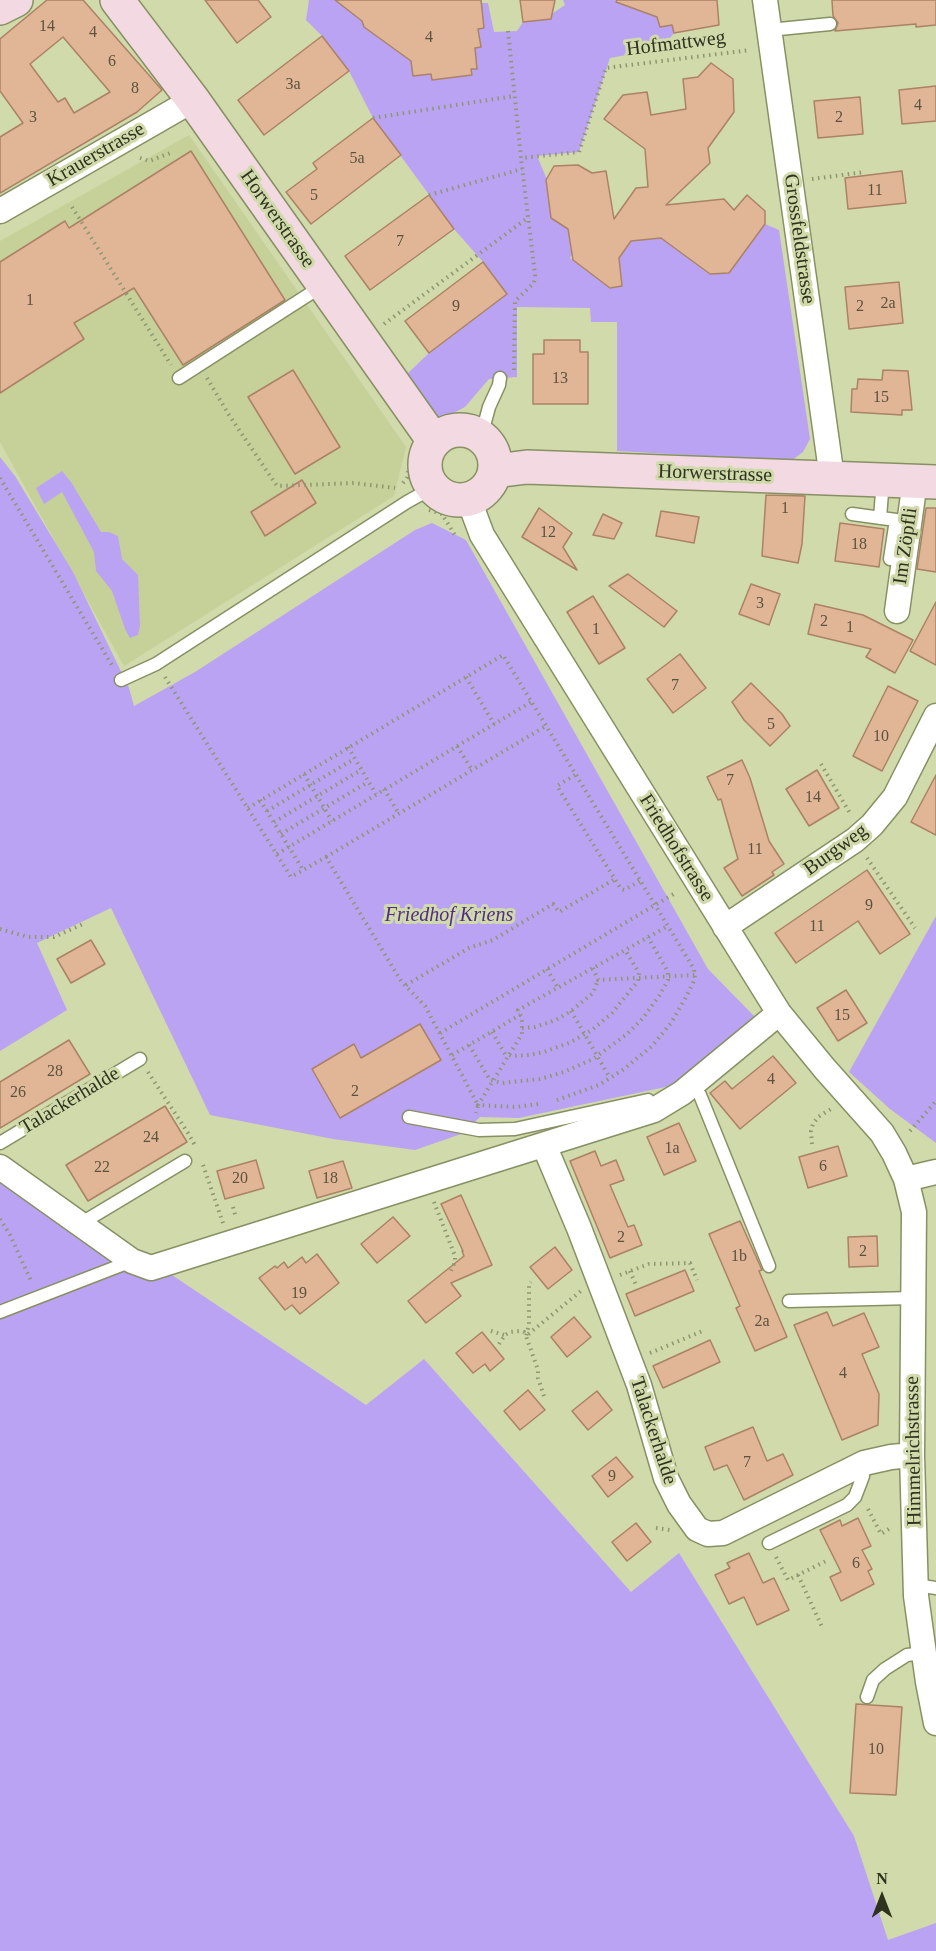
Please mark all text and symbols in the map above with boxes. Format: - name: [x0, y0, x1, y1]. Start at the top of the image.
- house number: 14: [39, 17, 55, 37]
- house number: 4: [89, 23, 97, 43]
- street label: Hofmattweg: [625, 26, 727, 62]
- house number: 4: [425, 28, 433, 48]
- house number: 6: [108, 52, 116, 72]
- house number: 3a: [285, 75, 301, 95]
- house number: 8: [131, 79, 139, 99]
- house number: 4: [914, 96, 922, 116]
- house number: 3: [29, 108, 37, 128]
- house number: 2: [835, 108, 843, 128]
- street label: Krauerstrasse: [43, 117, 149, 193]
- house number: 5a: [349, 149, 365, 169]
- street label: Horwerstrasse: [234, 165, 320, 273]
- street label: Grossfeldstrasse: [778, 172, 820, 306]
- house number: 11: [867, 181, 883, 201]
- house number: 5: [310, 186, 318, 206]
- house number: 7: [396, 232, 404, 252]
- house number: 1: [26, 291, 34, 311]
- house number: 2a: [880, 294, 896, 314]
- house number: 9: [452, 297, 460, 317]
- house number: 2: [856, 297, 864, 317]
- house number: 13: [552, 369, 568, 389]
- house number: 15: [873, 388, 889, 408]
- street label: Horwerstrasse: [657, 460, 773, 488]
- house number: 1: [781, 499, 789, 519]
- street label: Im Zöpfli: [889, 506, 923, 586]
- house number: 12: [540, 523, 556, 543]
- house number: 18: [851, 535, 867, 555]
- house number: 3: [756, 594, 764, 614]
- house number: 2: [820, 612, 828, 632]
- house number: 1: [846, 618, 854, 638]
- house number: 1: [592, 620, 600, 640]
- house number: 7: [671, 676, 679, 696]
- house number: 5: [767, 715, 775, 735]
- house number: 10: [873, 727, 889, 747]
- house number: 7: [726, 771, 734, 791]
- house number: 14: [805, 788, 821, 808]
- street label: Friedhofstrasse: [633, 790, 719, 906]
- street label: Burgweg: [799, 819, 873, 881]
- house number: 11: [747, 840, 763, 860]
- house number: 9: [865, 896, 873, 916]
- park label: Friedhof Kriens: [385, 904, 513, 928]
- house number: 11: [809, 917, 825, 937]
- house number: 15: [834, 1006, 850, 1026]
- street label: Talackerhalde: [16, 1062, 124, 1140]
- house number: 28: [47, 1062, 63, 1082]
- house number: 4: [767, 1070, 775, 1090]
- house number: 2: [351, 1082, 359, 1102]
- house number: 26: [10, 1083, 26, 1103]
- house number: 24: [143, 1128, 159, 1148]
- house number: 1a: [664, 1139, 680, 1159]
- house number: 6: [819, 1157, 827, 1177]
- house number: 22: [94, 1158, 110, 1178]
- house number: 20: [232, 1169, 248, 1189]
- house number: 18: [322, 1169, 338, 1189]
- house number: 2: [617, 1228, 625, 1248]
- house number: 2: [859, 1242, 867, 1262]
- house number: 1b: [731, 1247, 747, 1267]
- house number: 19: [291, 1284, 307, 1304]
- house number: 2a: [754, 1312, 770, 1332]
- house number: 4: [839, 1364, 847, 1384]
- street label: Talackerhalde: [624, 1374, 682, 1488]
- street label: Himmelrichstrasse: [901, 1376, 927, 1526]
- house number: 7: [743, 1453, 751, 1473]
- house number: 9: [608, 1467, 616, 1487]
- house number: 6: [852, 1554, 860, 1574]
- house number: 10: [868, 1740, 884, 1760]
- north arrow: [852, 1867, 912, 1927]
- text: N: [876, 1870, 888, 1887]

